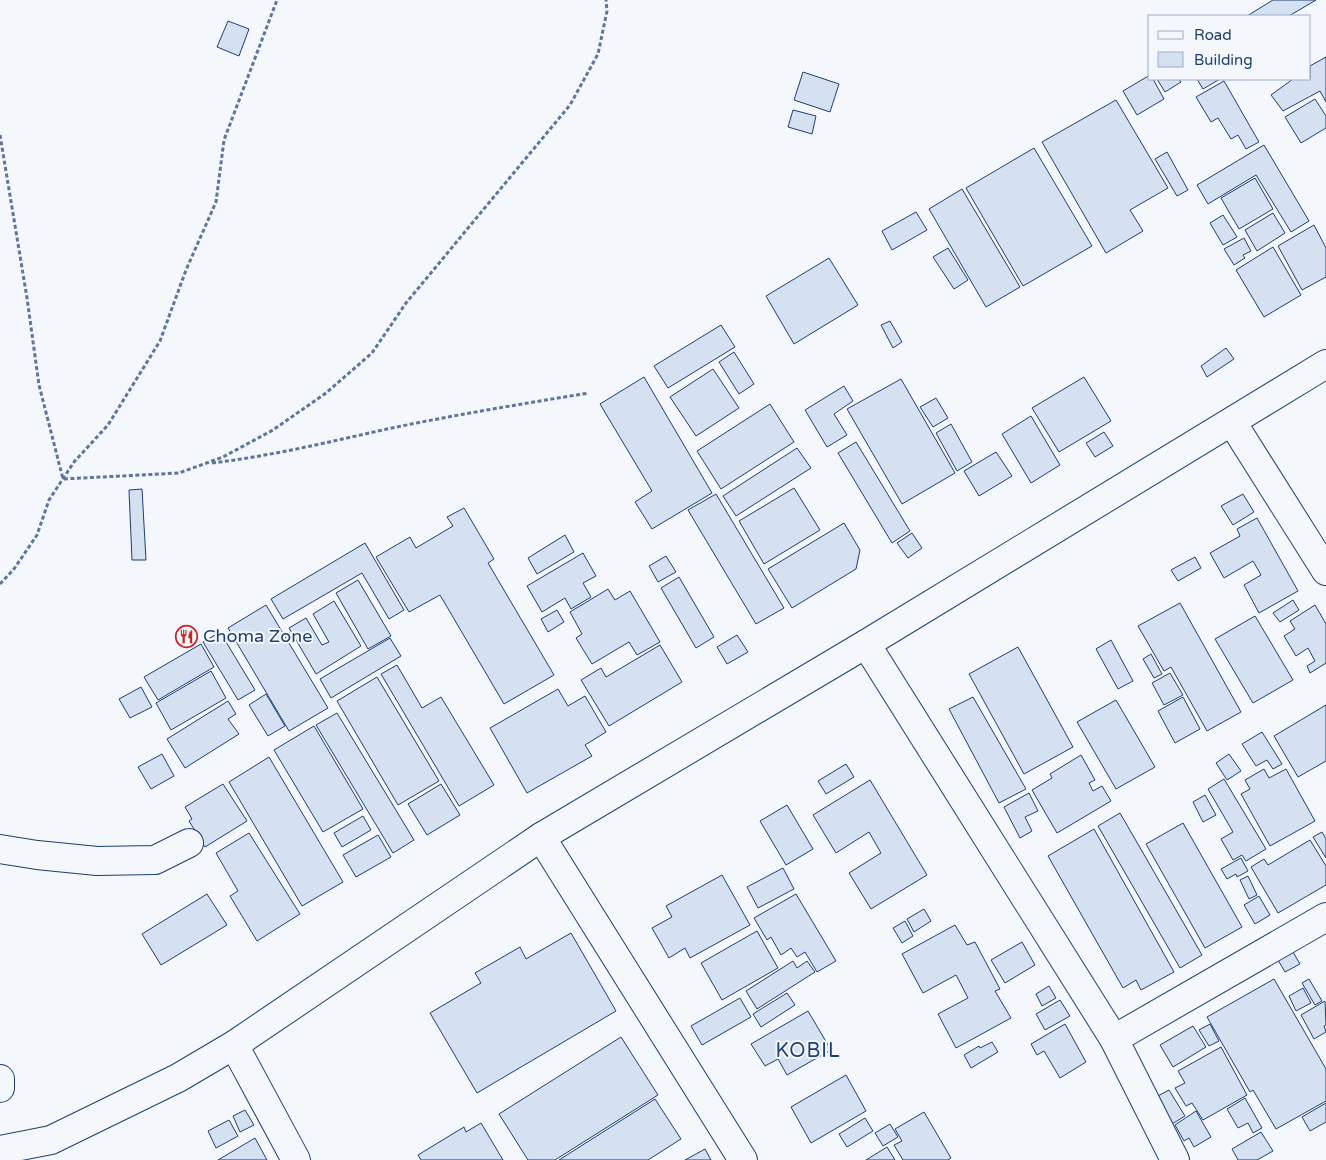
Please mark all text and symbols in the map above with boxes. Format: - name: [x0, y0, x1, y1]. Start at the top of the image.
- legend: [1148, 15, 1311, 80]
- text: Road: [1194, 26, 1232, 44]
- text: Building: [1194, 51, 1253, 69]
- restaurant icon: Choma Zone: [175, 624, 199, 648]
- place label: Choma Zone: [203, 625, 312, 647]
- district label: KOBIL: [775, 1039, 841, 1063]

